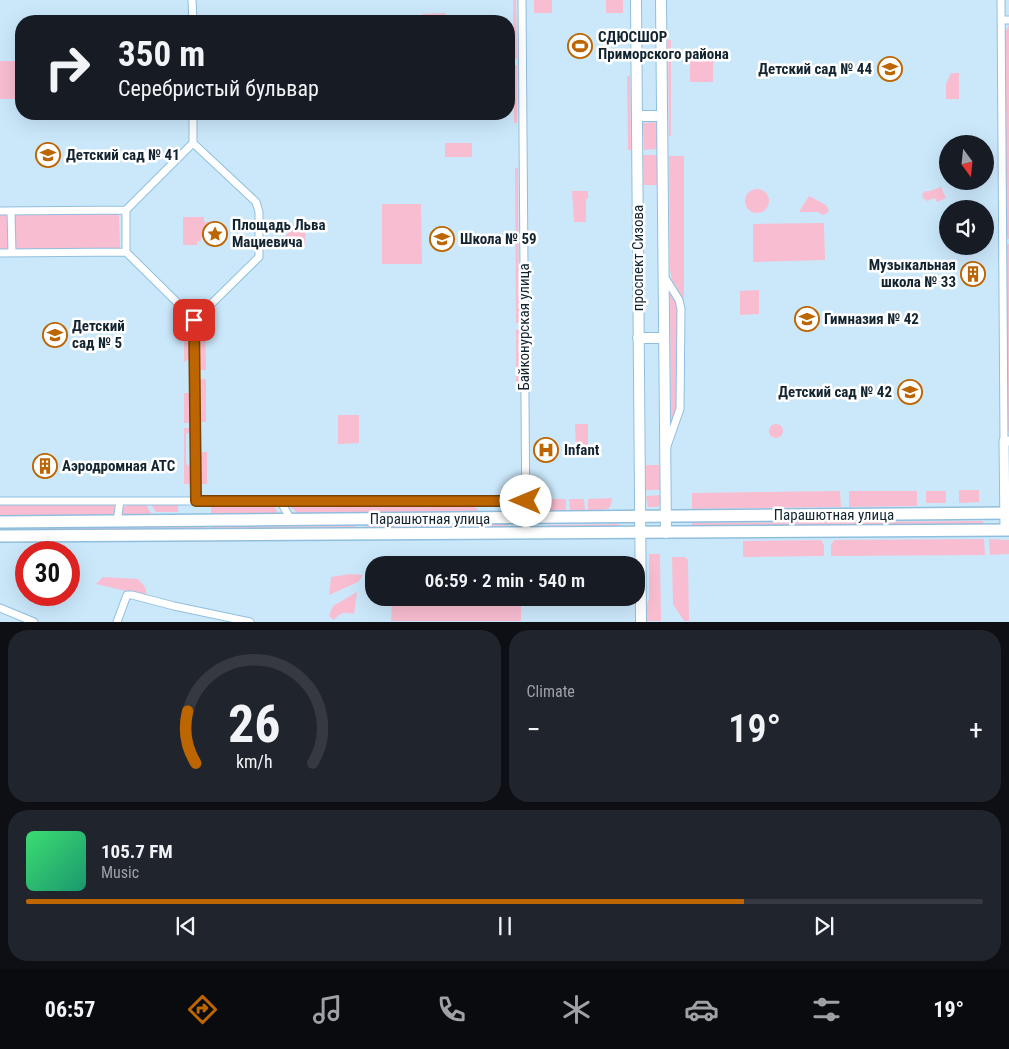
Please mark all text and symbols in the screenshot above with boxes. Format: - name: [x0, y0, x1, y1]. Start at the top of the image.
- place label: СДЮСШОР Приморского района: [598, 28, 729, 63]
- sports icon: СДЮСШОР Приморского района: [567, 33, 593, 59]
- text: 350 m: [118, 34, 205, 75]
- icon: right: [35, 35, 100, 100]
- school or university icon: Детский сад № 44: [877, 56, 903, 82]
- place label: Детский сад № 44: [758, 60, 872, 78]
- text: Серебристый бульвар: [118, 76, 319, 101]
- north arrow: [939, 135, 994, 190]
- map controls: [939, 135, 994, 255]
- school or university icon: Детский сад № 41: [35, 142, 61, 168]
- place label: Детский сад № 41: [66, 146, 180, 164]
- button: sound: [939, 200, 994, 255]
- street label: проспект Сизова: [629, 205, 647, 311]
- place label: Площадь Льва Мациевича: [232, 216, 326, 251]
- place icon: Площадь Льва Мациевича: [202, 221, 228, 247]
- school or university icon: Школа № 59: [429, 226, 455, 252]
- place label: Школа № 59: [460, 230, 537, 248]
- place label: Музыкальная школа № 33: [869, 256, 956, 291]
- building icon: Музыкальная школа № 33: [960, 261, 986, 287]
- street label: Байконурская улица: [515, 263, 533, 391]
- pin: [173, 299, 215, 341]
- icon: arrive: [180, 306, 208, 334]
- school or university icon: Гимназия № 42: [794, 306, 820, 332]
- place label: Гимназия № 42: [824, 310, 919, 328]
- place label: Детский сад № 5: [72, 317, 125, 352]
- school or university icon: Детский сад № 5: [42, 322, 68, 348]
- school or university icon: Детский сад № 42: [897, 379, 923, 405]
- place label: Детский сад № 42: [778, 383, 892, 401]
- hospital icon: Infant: [533, 437, 559, 463]
- place label: Infant: [564, 441, 600, 459]
- building icon: Аэродромная АТС: [32, 453, 58, 479]
- place label: Аэродромная АТС: [62, 457, 176, 475]
- position arrow: [499, 474, 551, 526]
- street label: Парашютная улица: [774, 506, 894, 524]
- street label: Парашютная улица: [370, 510, 490, 528]
- speed limit sign: 30: [15, 541, 80, 606]
- text: 06:59 · 2 min · 540 m: [425, 569, 585, 592]
- text: Climate: [527, 682, 575, 701]
- text: 26: [228, 694, 281, 755]
- text: 19°: [728, 707, 781, 751]
- text: −: [527, 713, 541, 746]
- text: +: [969, 713, 983, 746]
- text: km/h: [236, 751, 273, 772]
- text: 105.7 FM: [101, 840, 173, 863]
- text: Music: [101, 863, 139, 882]
- icon: previous: [172, 912, 200, 940]
- icon: pause: [491, 912, 519, 940]
- icon: next: [810, 912, 838, 940]
- icon: directions: [185, 992, 220, 1027]
- icon: music: [310, 992, 345, 1027]
- icon: phone: [434, 992, 469, 1027]
- icon: climate: [559, 992, 594, 1027]
- icon: car: [684, 992, 719, 1027]
- icon: filters: [809, 992, 844, 1027]
- text: 06:57: [45, 997, 95, 1022]
- text: 19°: [933, 997, 964, 1022]

